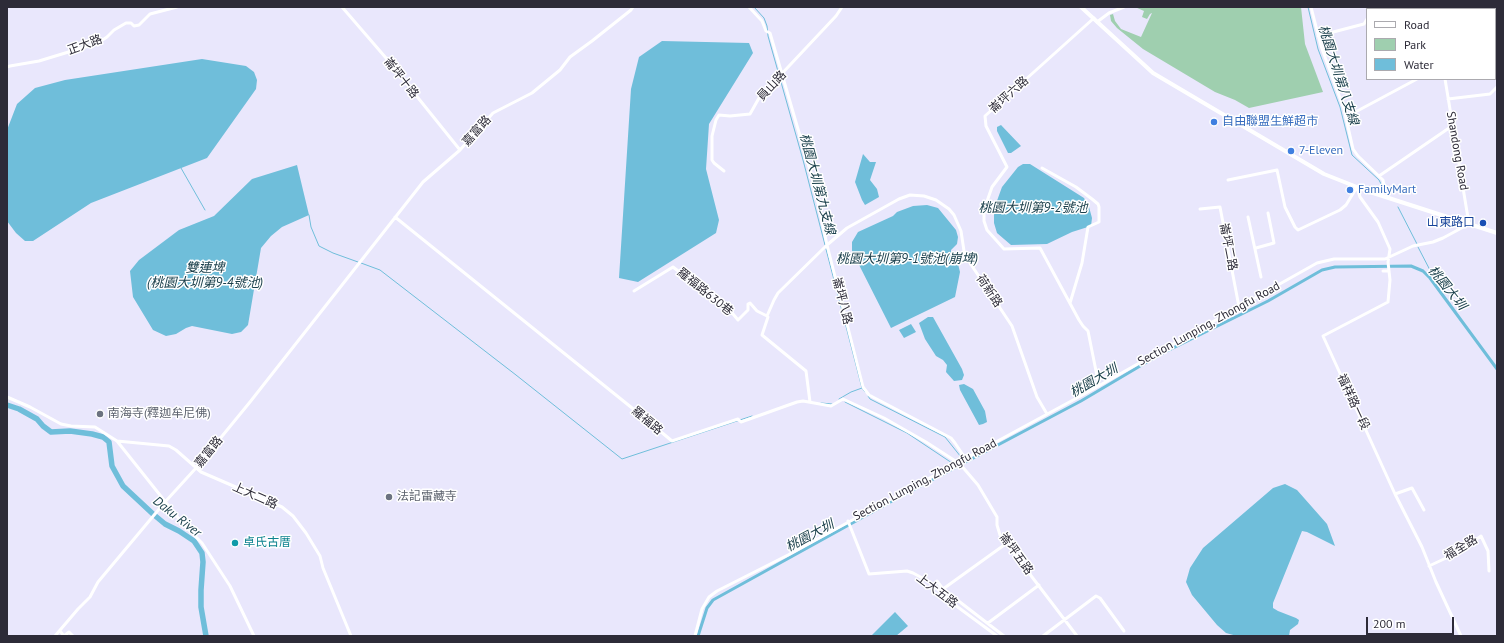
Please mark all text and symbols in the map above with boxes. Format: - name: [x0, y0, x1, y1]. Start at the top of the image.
- legend: [1366, 8, 1496, 80]
- text: Road: [1404, 17, 1429, 32]
- water label: 桃園大圳第八支線: [1315, 23, 1361, 127]
- street label: 正大路: [66, 32, 104, 58]
- text: Park: [1404, 37, 1426, 52]
- street label: 崙坪十路: [381, 55, 421, 101]
- text: Water: [1404, 57, 1434, 72]
- street label: 員山路: [754, 68, 790, 104]
- street label: 崙坪六路: [986, 74, 1032, 116]
- street label: Shandong Road: [1443, 110, 1471, 192]
- street label: 嘉富路: [460, 113, 494, 149]
- place label: 自由聯盟生鮮超市: [1222, 115, 1318, 129]
- marker: 自由聯盟生鮮超市: [1209, 117, 1219, 127]
- water label: 桃園大圳第九支線: [796, 132, 838, 236]
- place label: 7-Eleven: [1299, 144, 1343, 158]
- marker: 7-Eleven: [1286, 146, 1296, 156]
- place label: FamilyMart: [1358, 183, 1416, 197]
- marker: FamilyMart: [1345, 185, 1355, 195]
- water label: 桃園大圳第9-2號池: [979, 200, 1087, 216]
- place label: 山東路口: [1427, 216, 1475, 230]
- marker: 山東路口: [1478, 218, 1488, 228]
- street label: 崙坪二路: [1216, 222, 1240, 272]
- water label: 桃園大圳第9-1號池(崩埤): [836, 251, 978, 267]
- water label: 雙連埤 (桃園大圳第9-4號池): [147, 260, 263, 291]
- water label: 桃園大圳: [1425, 263, 1469, 313]
- street label: 羅福路630巷: [674, 265, 736, 319]
- street label: 荷新路: [973, 272, 1005, 310]
- street label: 崙坪八路: [829, 276, 855, 326]
- street label: Section Lunping, Zhongfu Road: [1135, 279, 1283, 369]
- water label: 桃園大圳: [1068, 361, 1120, 401]
- street label: 福祥路一段: [1334, 372, 1372, 432]
- street label: 羅福路: [629, 404, 665, 438]
- place label: 南海寺(釋迦牟尼佛): [108, 407, 211, 421]
- marker: 南海寺(釋迦牟尼佛): [95, 409, 105, 419]
- street label: 嘉富路: [192, 433, 226, 471]
- street label: Section Lunping, Zhongfu Road: [851, 436, 999, 524]
- street label: 上大二路: [230, 480, 280, 512]
- place label: 法記雷藏寺: [397, 490, 457, 504]
- marker: 法記雷藏寺: [384, 492, 394, 502]
- water label: Daku River: [150, 493, 204, 541]
- water label: 桃園大圳: [783, 517, 837, 555]
- street label: 崙坪五路: [996, 530, 1036, 578]
- street label: 福全路: [1442, 533, 1480, 563]
- place label: 卓氏古厝: [243, 536, 291, 550]
- marker: 卓氏古厝: [230, 538, 240, 548]
- street label: 上大五路: [913, 571, 961, 611]
- scale bar: [1368, 609, 1456, 635]
- text: 200 m: [1373, 616, 1406, 631]

